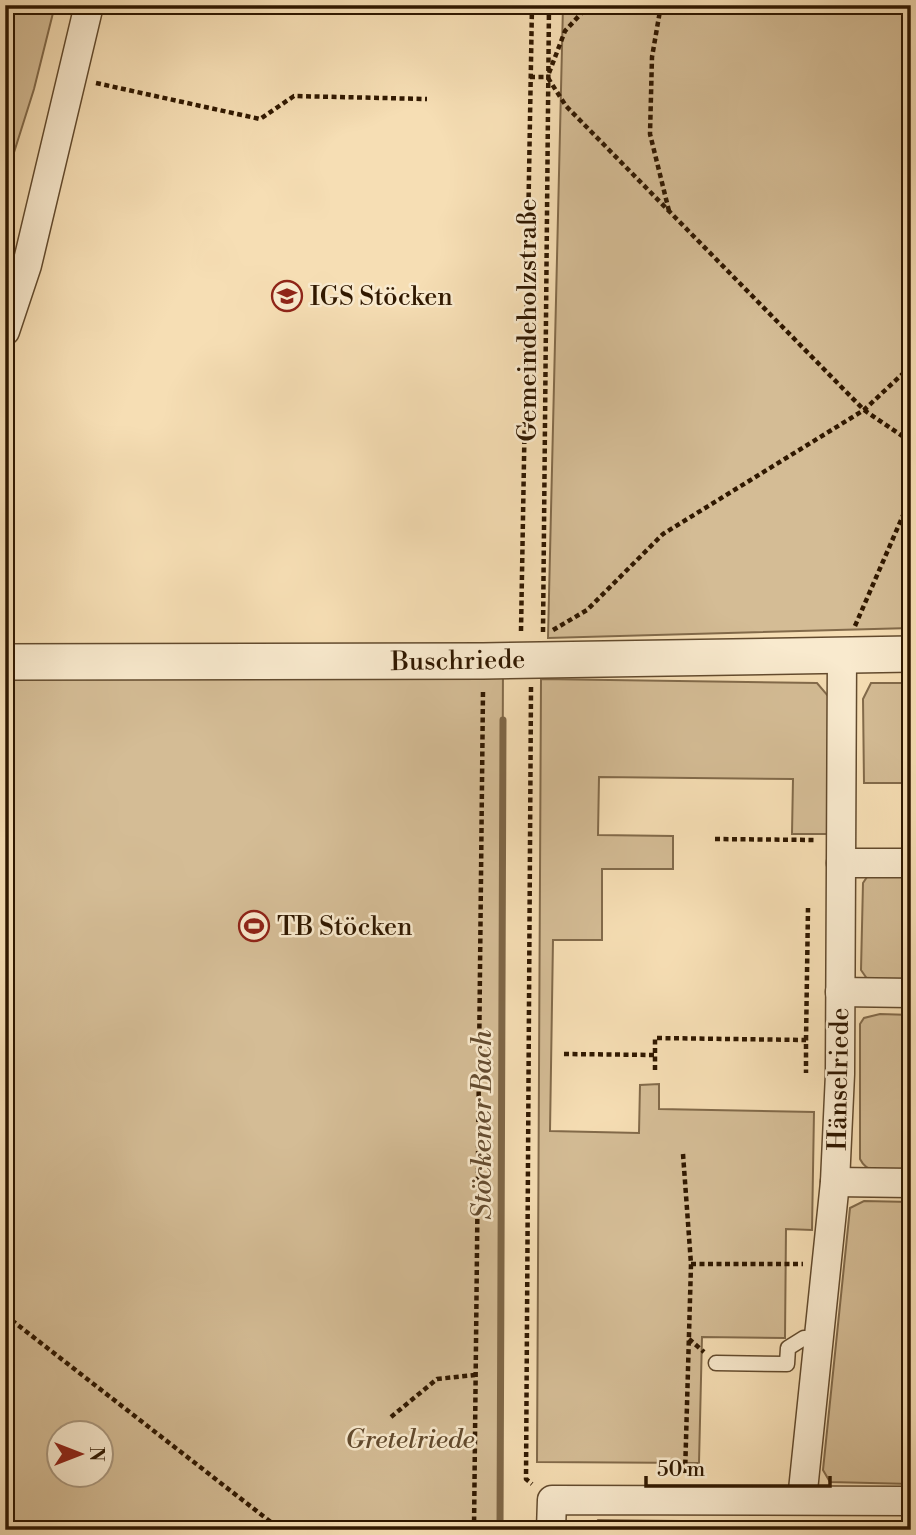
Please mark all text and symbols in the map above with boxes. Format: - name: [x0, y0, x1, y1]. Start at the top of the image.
- street label: Gemeindeholzstraße: [512, 198, 544, 442]
- school or university icon: IGS Stöcken: [270, 279, 304, 313]
- place label: IGS Stöcken: [310, 281, 453, 313]
- street label: Buschriede: [390, 644, 525, 678]
- sports icon: TB Stöcken: [237, 909, 271, 943]
- place label: TB Stöcken: [277, 911, 413, 943]
- street label: Hänselriede: [822, 1007, 856, 1151]
- water label: Stöckener Bach: [465, 1030, 500, 1220]
- north arrow: [46, 1420, 116, 1490]
- park label: Gretelriede: [345, 1424, 475, 1456]
- scale bar: [646, 1444, 830, 1488]
- text: N: [84, 1446, 108, 1462]
- text: 50 m: [657, 1457, 705, 1483]

